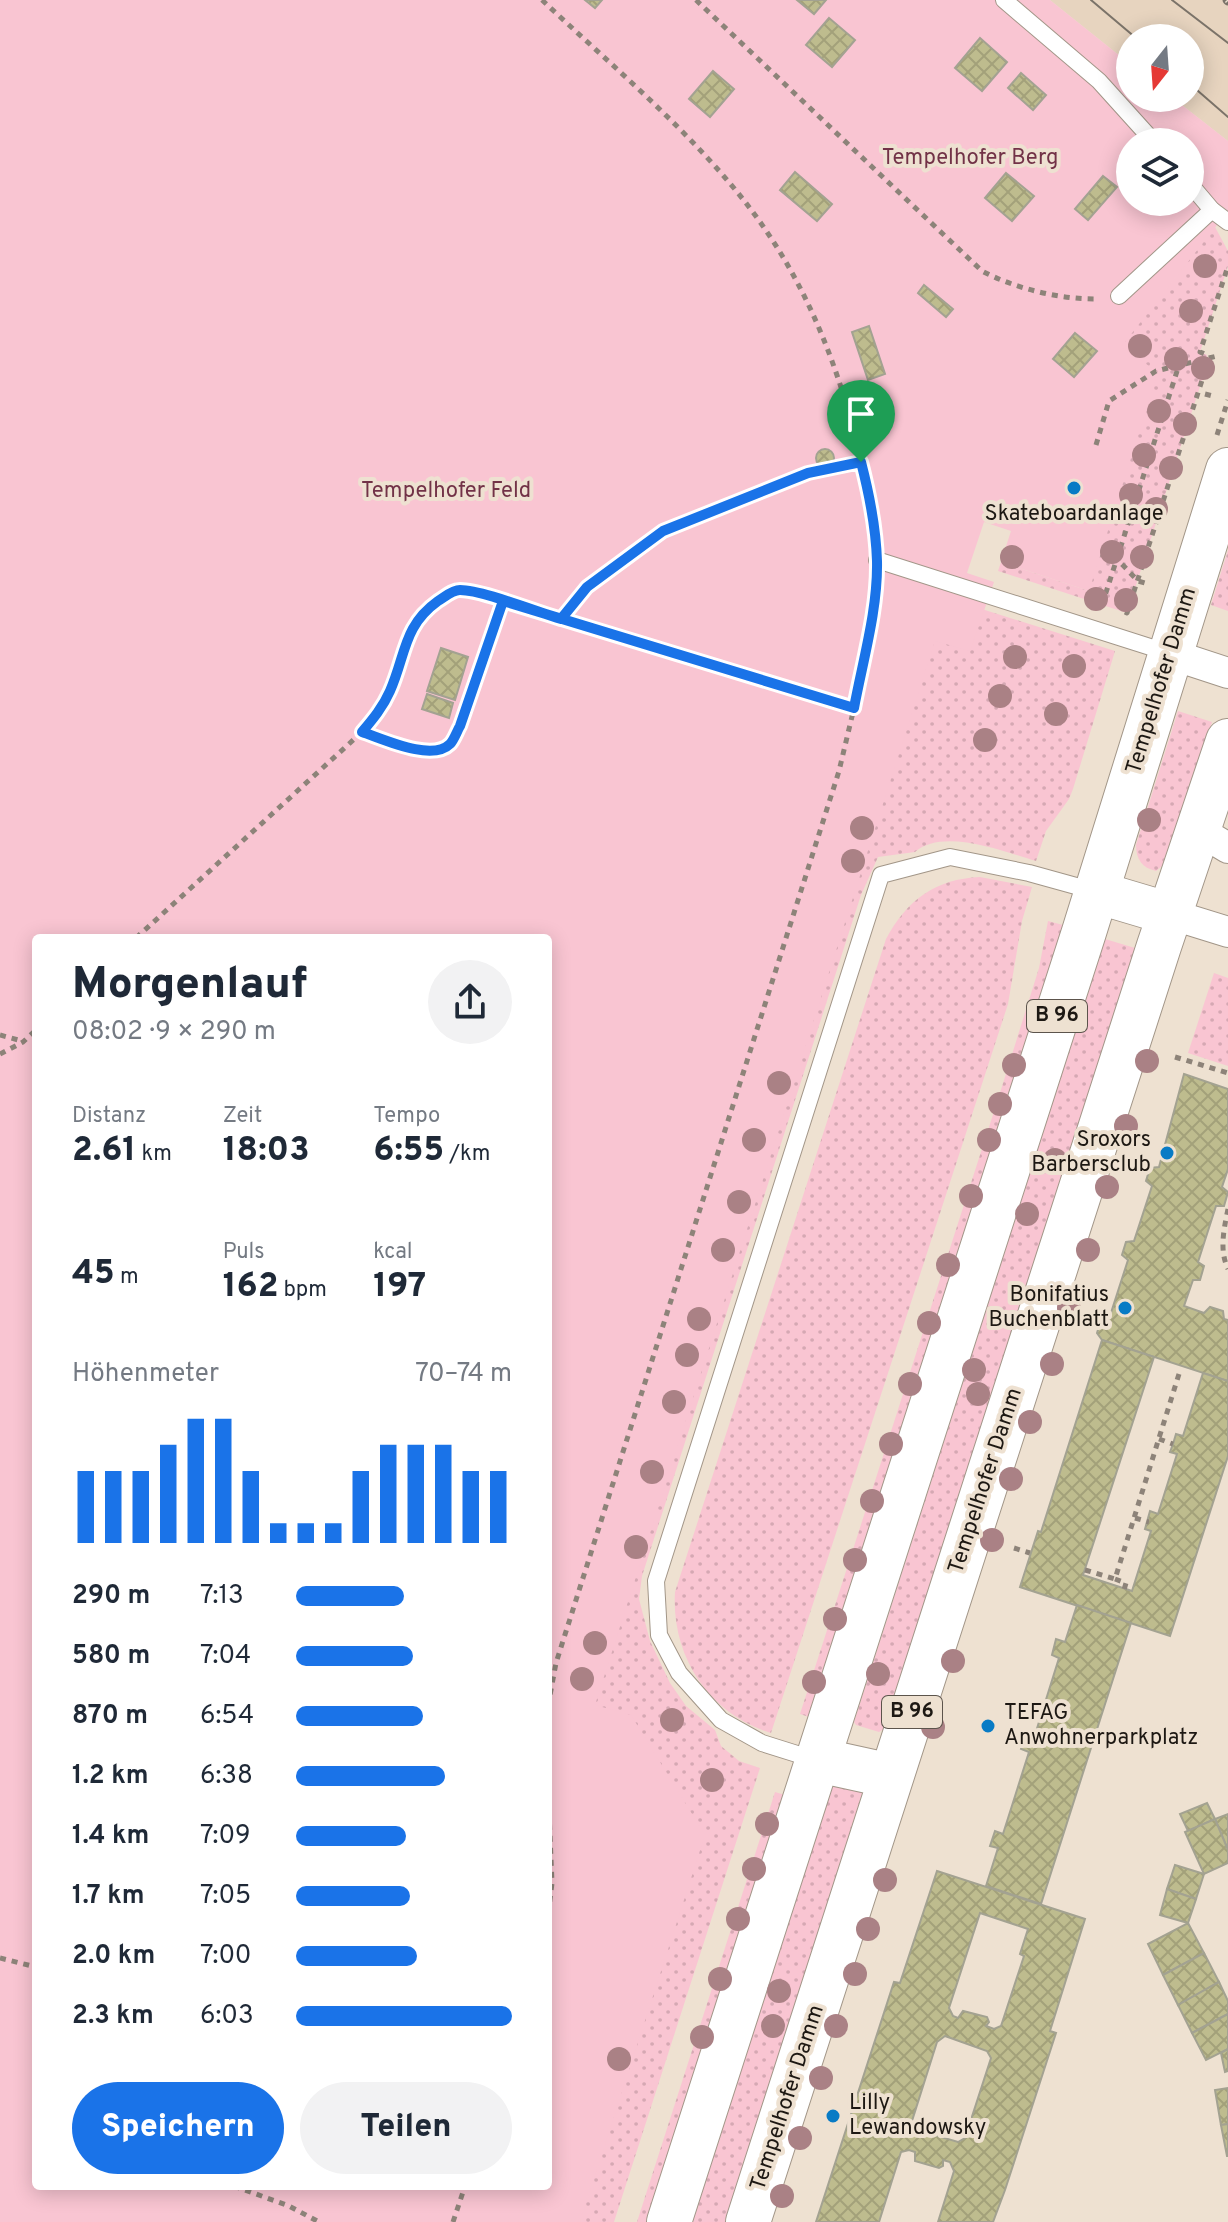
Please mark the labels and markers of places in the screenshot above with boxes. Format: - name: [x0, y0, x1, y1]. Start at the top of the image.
- pin: [827, 380, 895, 462]
- marker: Skateboardanlage: [1065, 479, 1083, 497]
- place label: Skateboardanlage: [984, 501, 1164, 528]
- place label: Sroxors Barbersclub: [1031, 1127, 1151, 1179]
- marker: Sroxors Barbersclub: [1158, 1144, 1176, 1162]
- place label: Bonifatius Buchenblatt: [988, 1282, 1109, 1334]
- marker: Bonifatius Buchenblatt: [1116, 1299, 1134, 1317]
- place label: TEFAG Anwohnerparkplatz: [1004, 1700, 1198, 1752]
- marker: TEFAG Anwohnerparkplatz: [979, 1717, 997, 1735]
- place label: Lilly Lewandowsky: [849, 2090, 986, 2142]
- marker: Lilly Lewandowsky: [824, 2107, 842, 2125]

